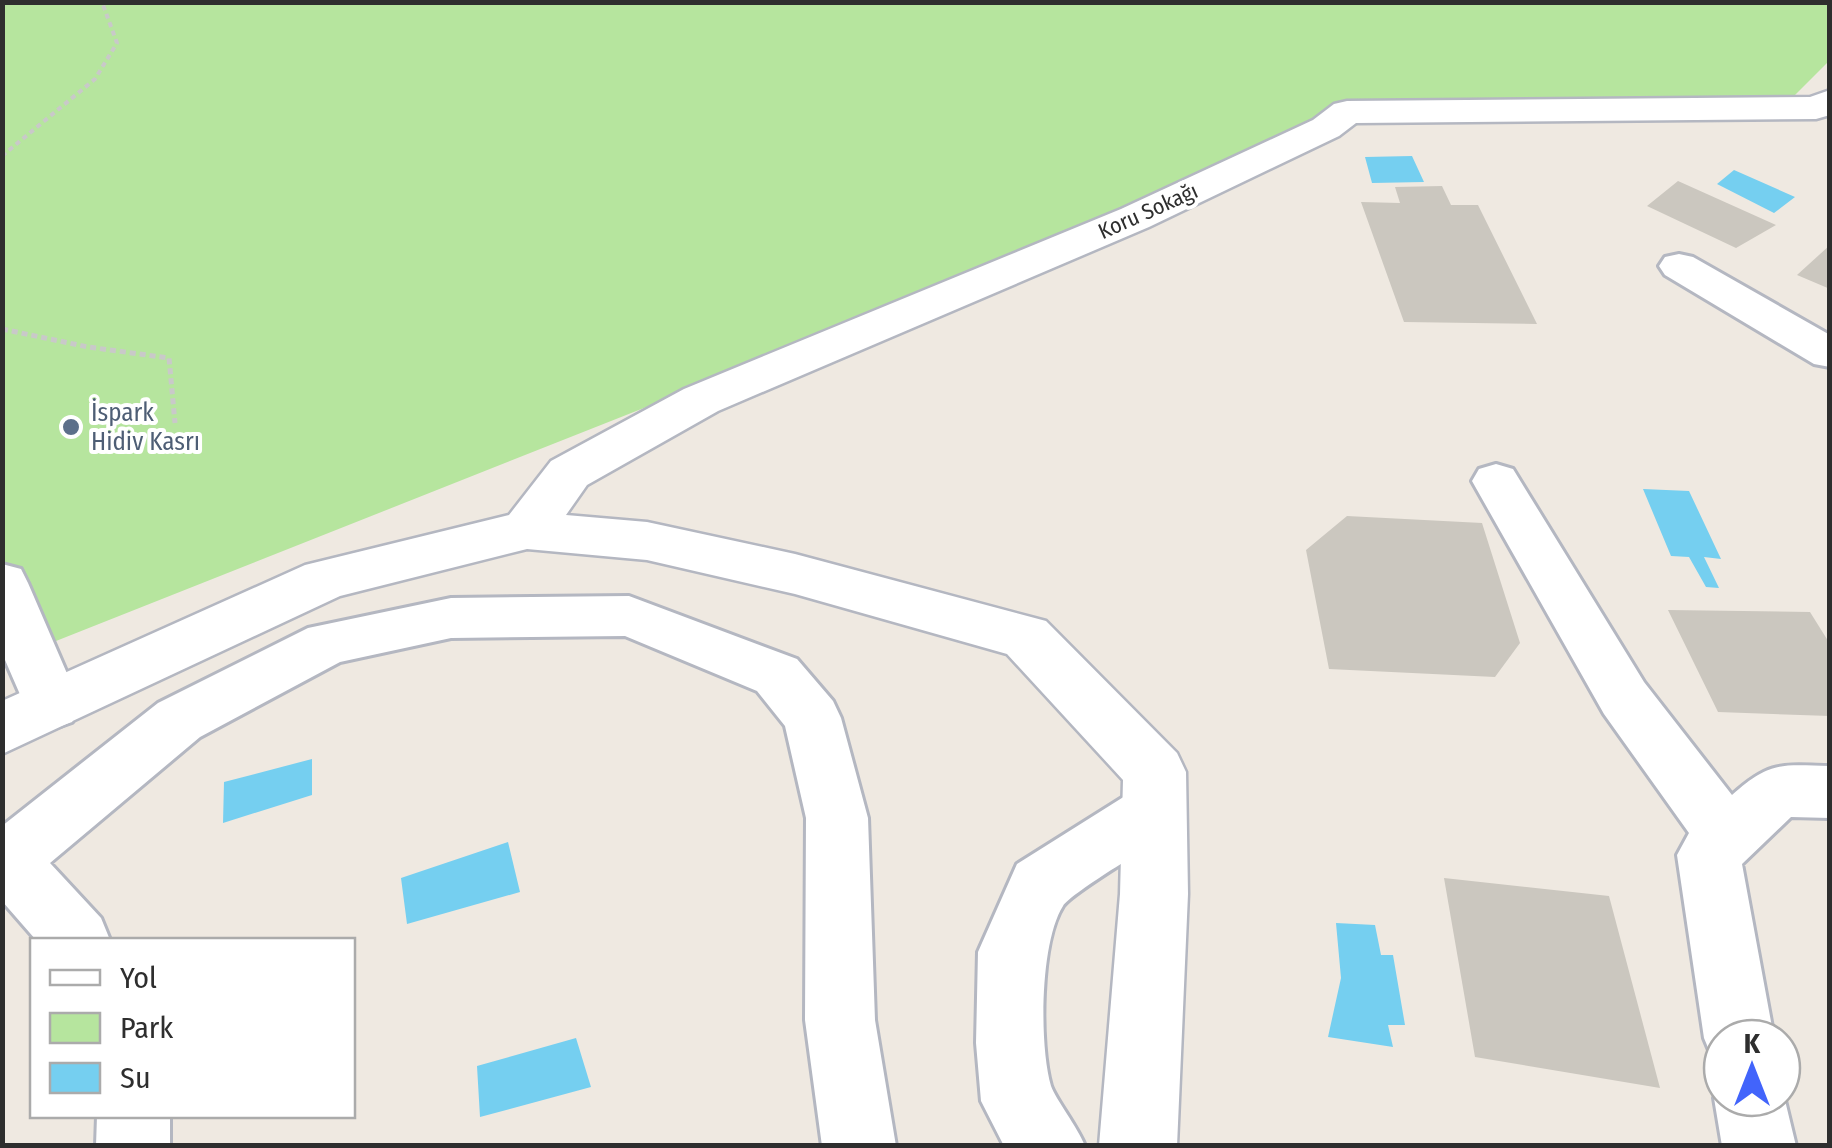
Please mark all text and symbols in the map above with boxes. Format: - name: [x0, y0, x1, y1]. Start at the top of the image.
- street label: Koru Sokağı: [1094, 177, 1202, 245]
- place label: İspark Hidiv Kasrı: [91, 397, 200, 457]
- marker: İspark Hidiv Kasrı: [60, 416, 82, 438]
- legend: [30, 938, 355, 1118]
- text: Yol: [120, 960, 157, 996]
- text: Park: [120, 1010, 173, 1046]
- north arrow: [1702, 1018, 1802, 1118]
- text: K: [1744, 1027, 1761, 1060]
- text: Su: [120, 1060, 151, 1096]

